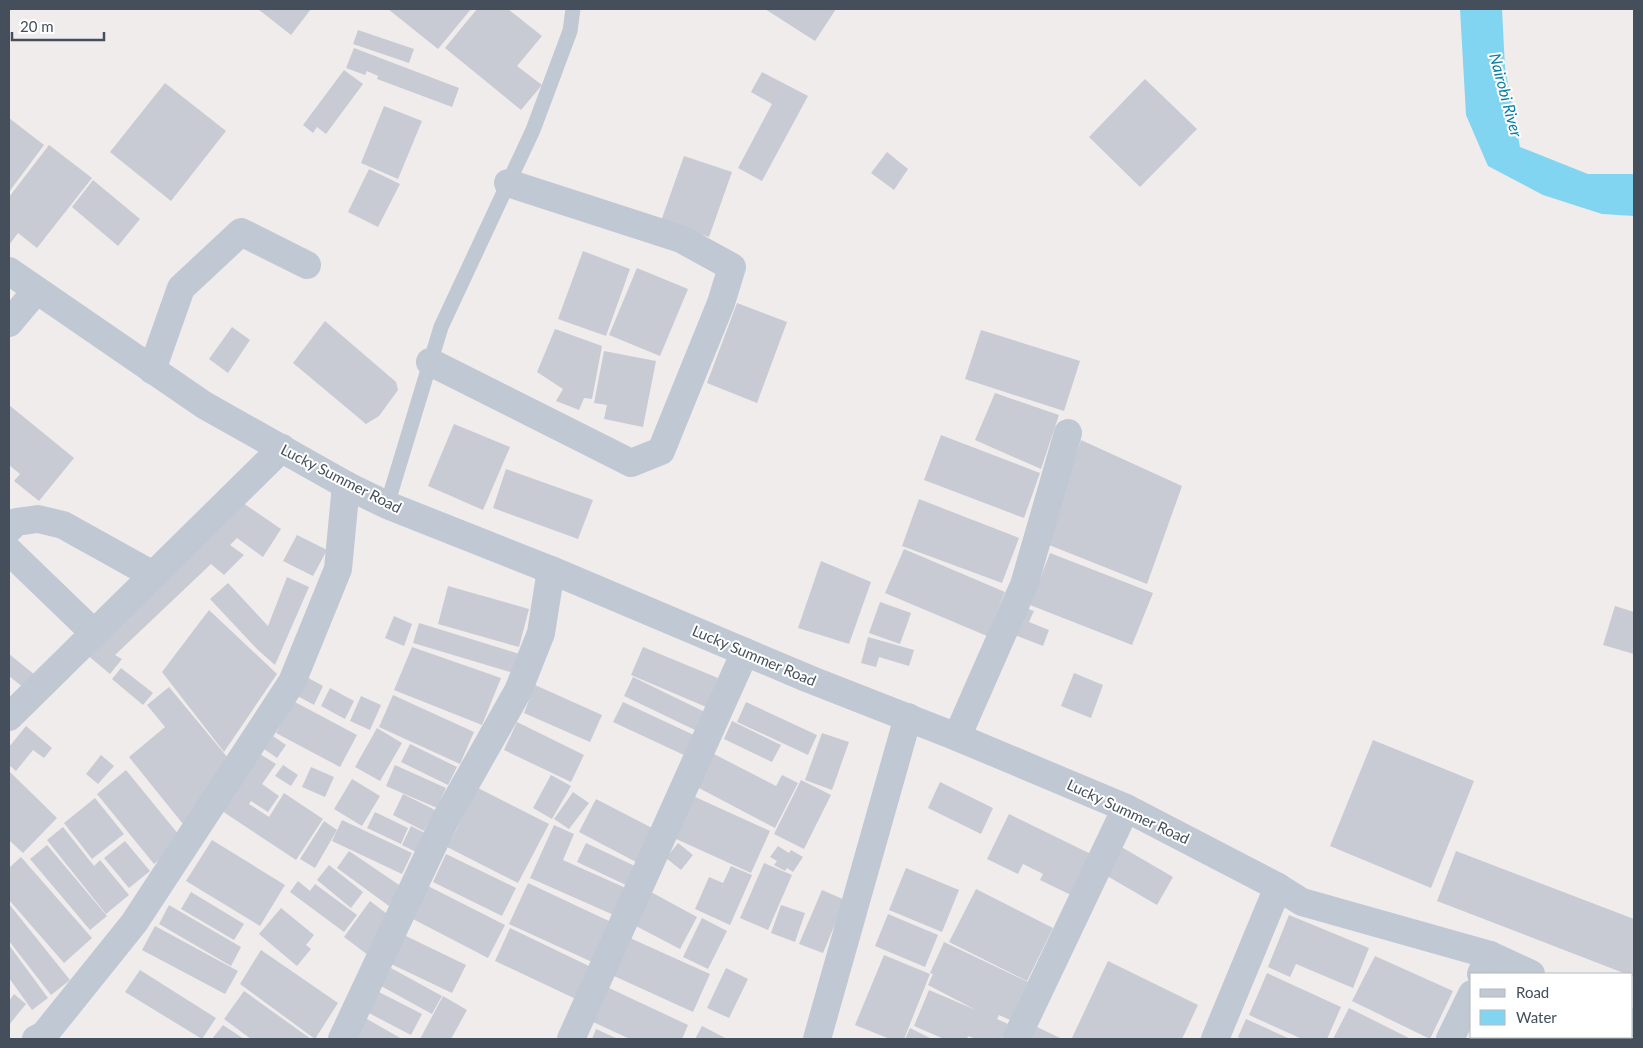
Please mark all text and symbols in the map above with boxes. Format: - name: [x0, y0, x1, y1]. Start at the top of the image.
- scale bar: [12, 10, 105, 42]
- text: 20 m: [20, 17, 54, 35]
- water label: Nairobi River: [1486, 51, 1527, 139]
- street label: Lucky Summer Road: [278, 440, 405, 516]
- street label: Lucky Summer Road: [690, 621, 819, 689]
- street label: Lucky Summer Road: [1064, 775, 1192, 847]
- legend: [1470, 973, 1633, 1038]
- text: Road: [1516, 983, 1549, 1001]
- text: Water: [1516, 1008, 1557, 1026]

